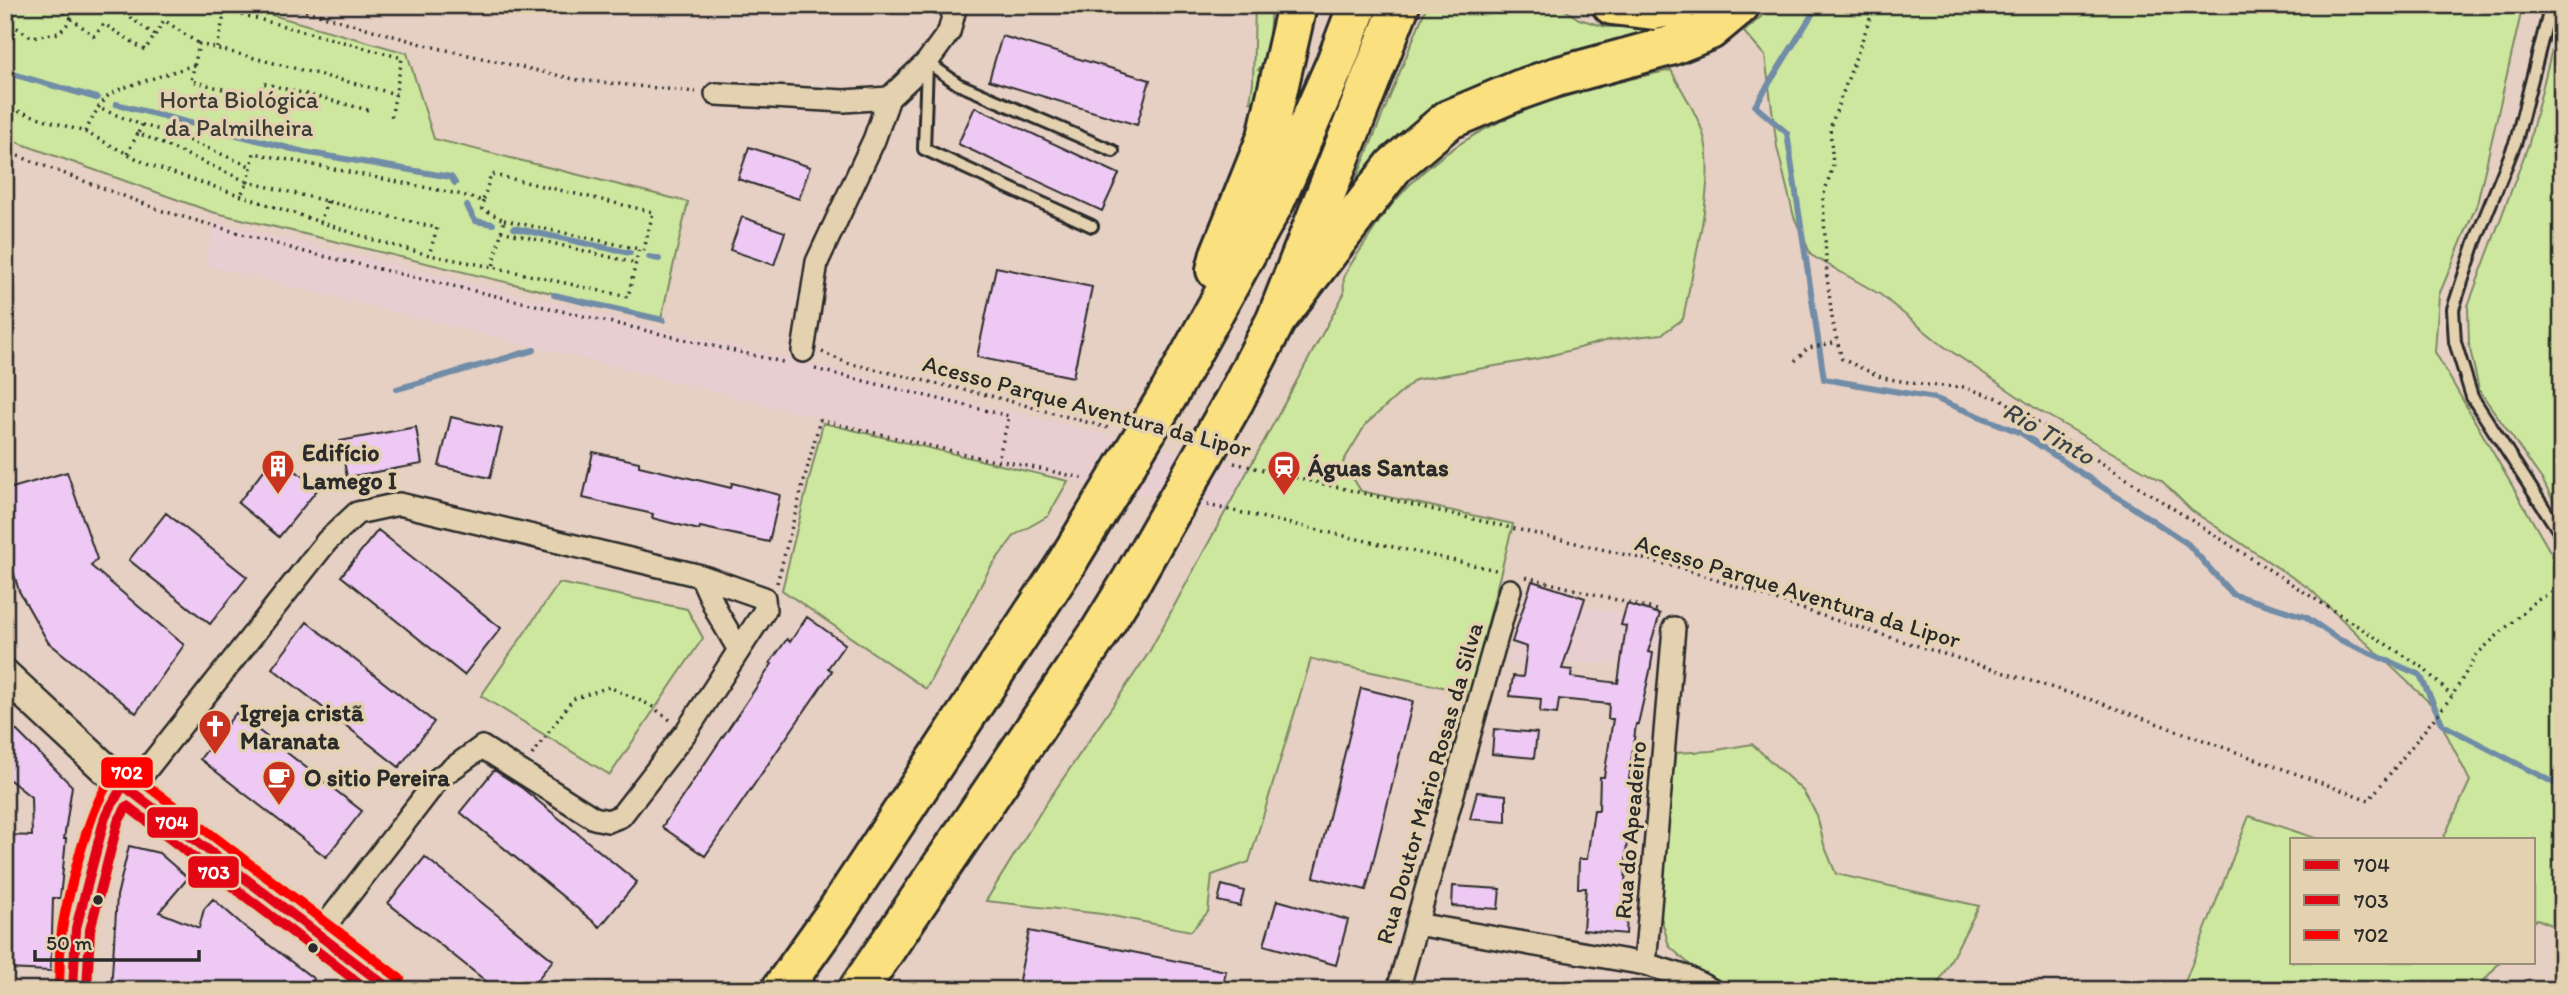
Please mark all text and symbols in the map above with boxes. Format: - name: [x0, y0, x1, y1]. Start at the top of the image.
- park label: Horta Biológica da Palmilheira: [159, 85, 319, 142]
- street label: Acesso Parque Aventura da Lipor: [920, 348, 1255, 464]
- water label: Rio Tinto: [1998, 394, 2101, 472]
- place label: Edifício Lamego I: [302, 438, 397, 496]
- building icon: Edifício Lamego I: [259, 447, 297, 496]
- station icon: Águas Santas: [1265, 448, 1303, 497]
- place label: Águas Santas: [1307, 453, 1449, 483]
- street label: Acesso Parque Aventura da Lipor: [1632, 528, 1965, 655]
- street label: Rua Doutor Mário Rosas da Silva: [1369, 618, 1489, 947]
- place label: Igreja cristã Maranata: [240, 698, 364, 755]
- church icon: Igreja cristã Maranata: [196, 707, 234, 756]
- street label: Rua do Apeadeiro: [1608, 740, 1652, 920]
- line badge: 702: [100, 756, 154, 789]
- cafe icon: O sitio Pereira: [260, 758, 298, 807]
- text: 702: [110, 761, 143, 784]
- place label: O sitio Pereira: [304, 763, 450, 792]
- line badge: 704: [146, 806, 199, 839]
- text: 704: [155, 811, 189, 834]
- legend: [2290, 838, 2536, 964]
- text: 704: [2354, 852, 2390, 877]
- line badge: 703: [187, 855, 240, 889]
- text: 703: [197, 861, 230, 884]
- text: 703: [2354, 888, 2389, 913]
- unlabelled marker: [91, 893, 105, 907]
- scale bar: [35, 918, 200, 962]
- text: 702: [2354, 922, 2388, 947]
- text: 50 m: [46, 930, 93, 955]
- unlabelled marker: [306, 941, 320, 955]

